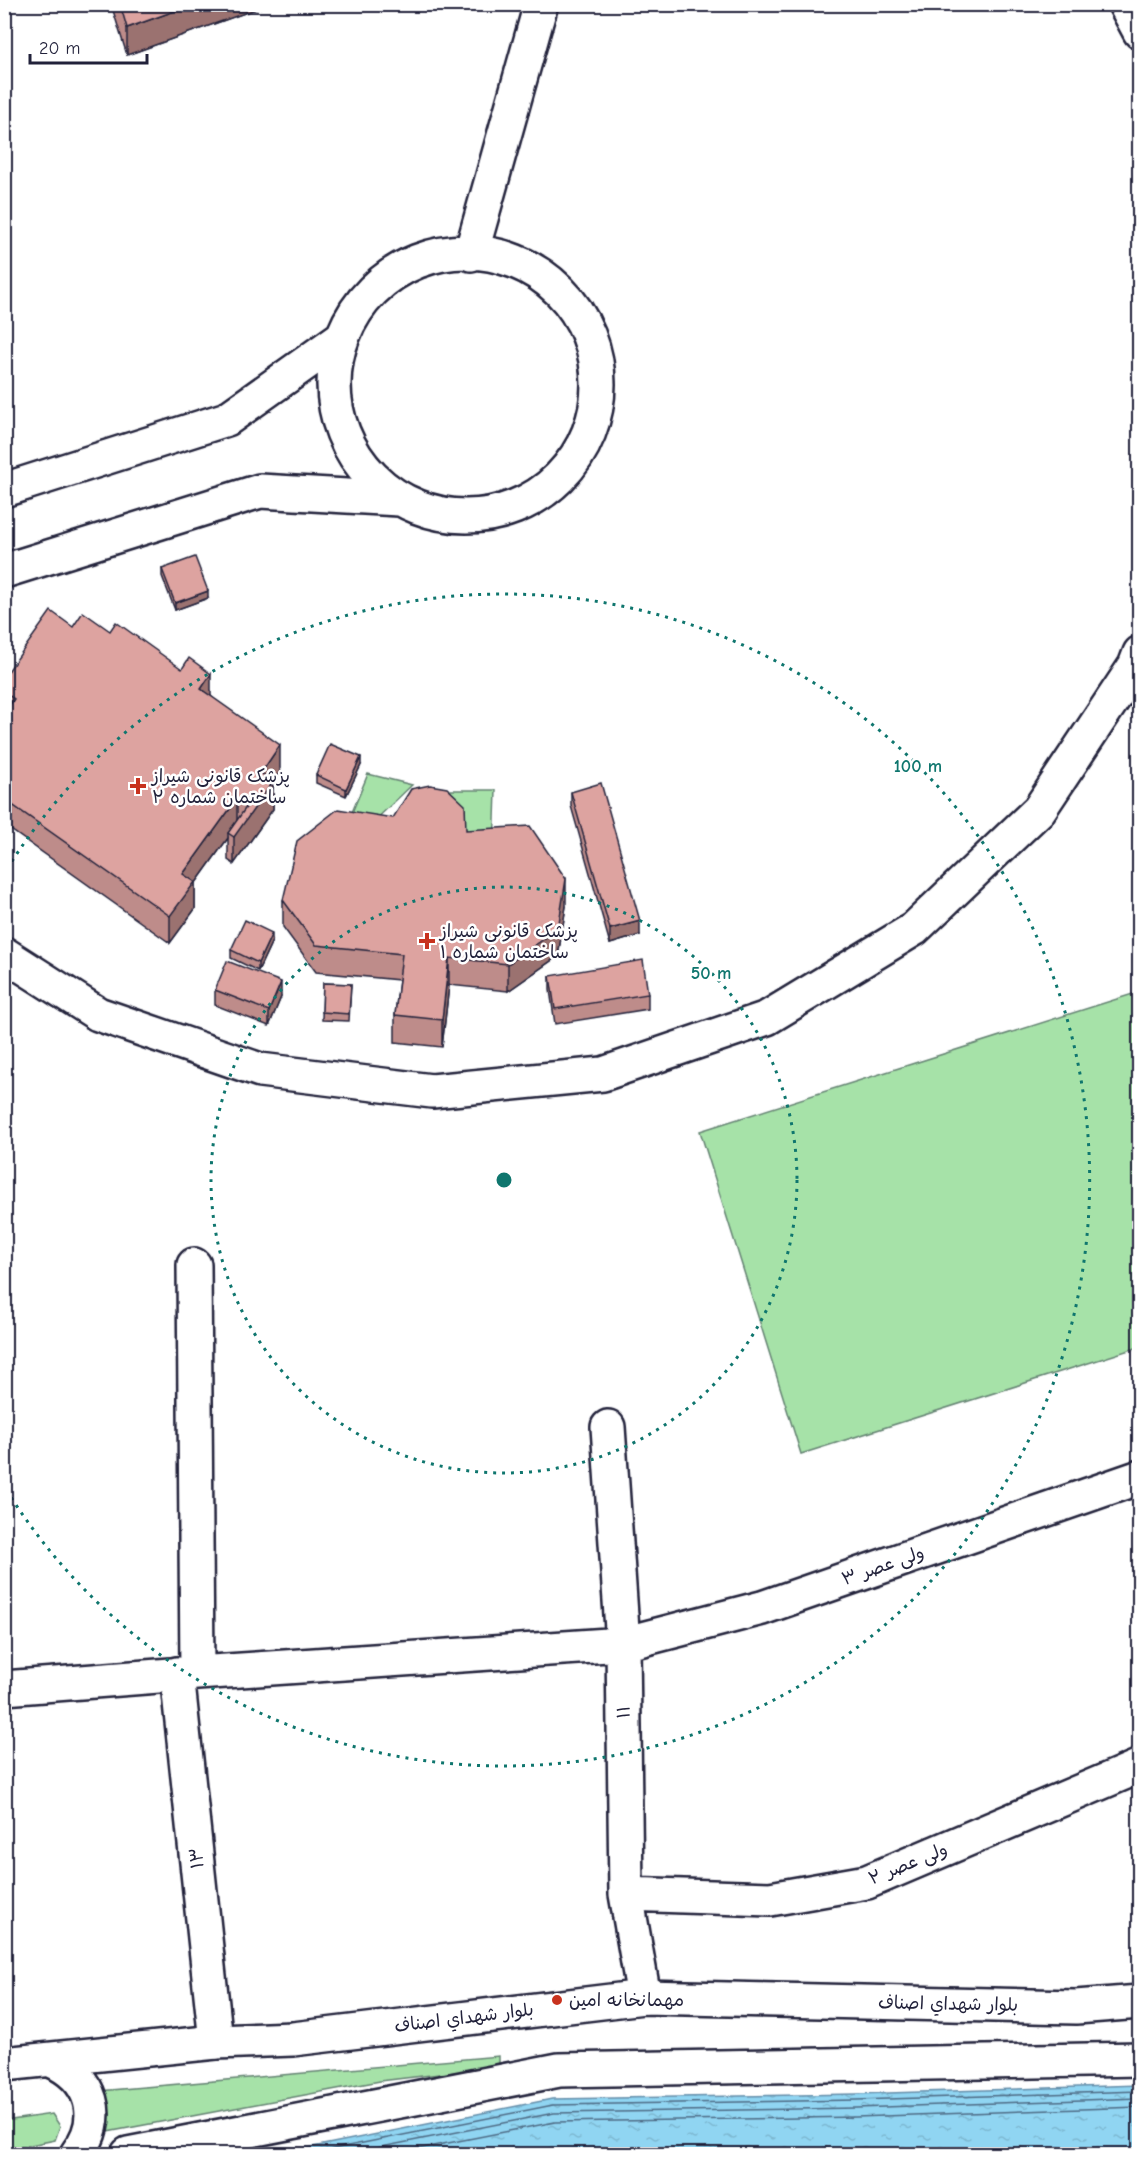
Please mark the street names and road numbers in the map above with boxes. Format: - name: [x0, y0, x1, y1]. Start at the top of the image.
- street label: ولی عصر ۳: [839, 1542, 927, 1590]
- street label: ۱۱: [613, 1705, 635, 1719]
- street label: ولی عصر ۲: [866, 1839, 950, 1889]
- street label: ۱۳: [185, 1846, 209, 1870]
- street label: بلوار شهداي اصناف: [878, 1992, 1018, 2018]
- street label: بلوار شهداي اصناف: [393, 1999, 535, 2039]

